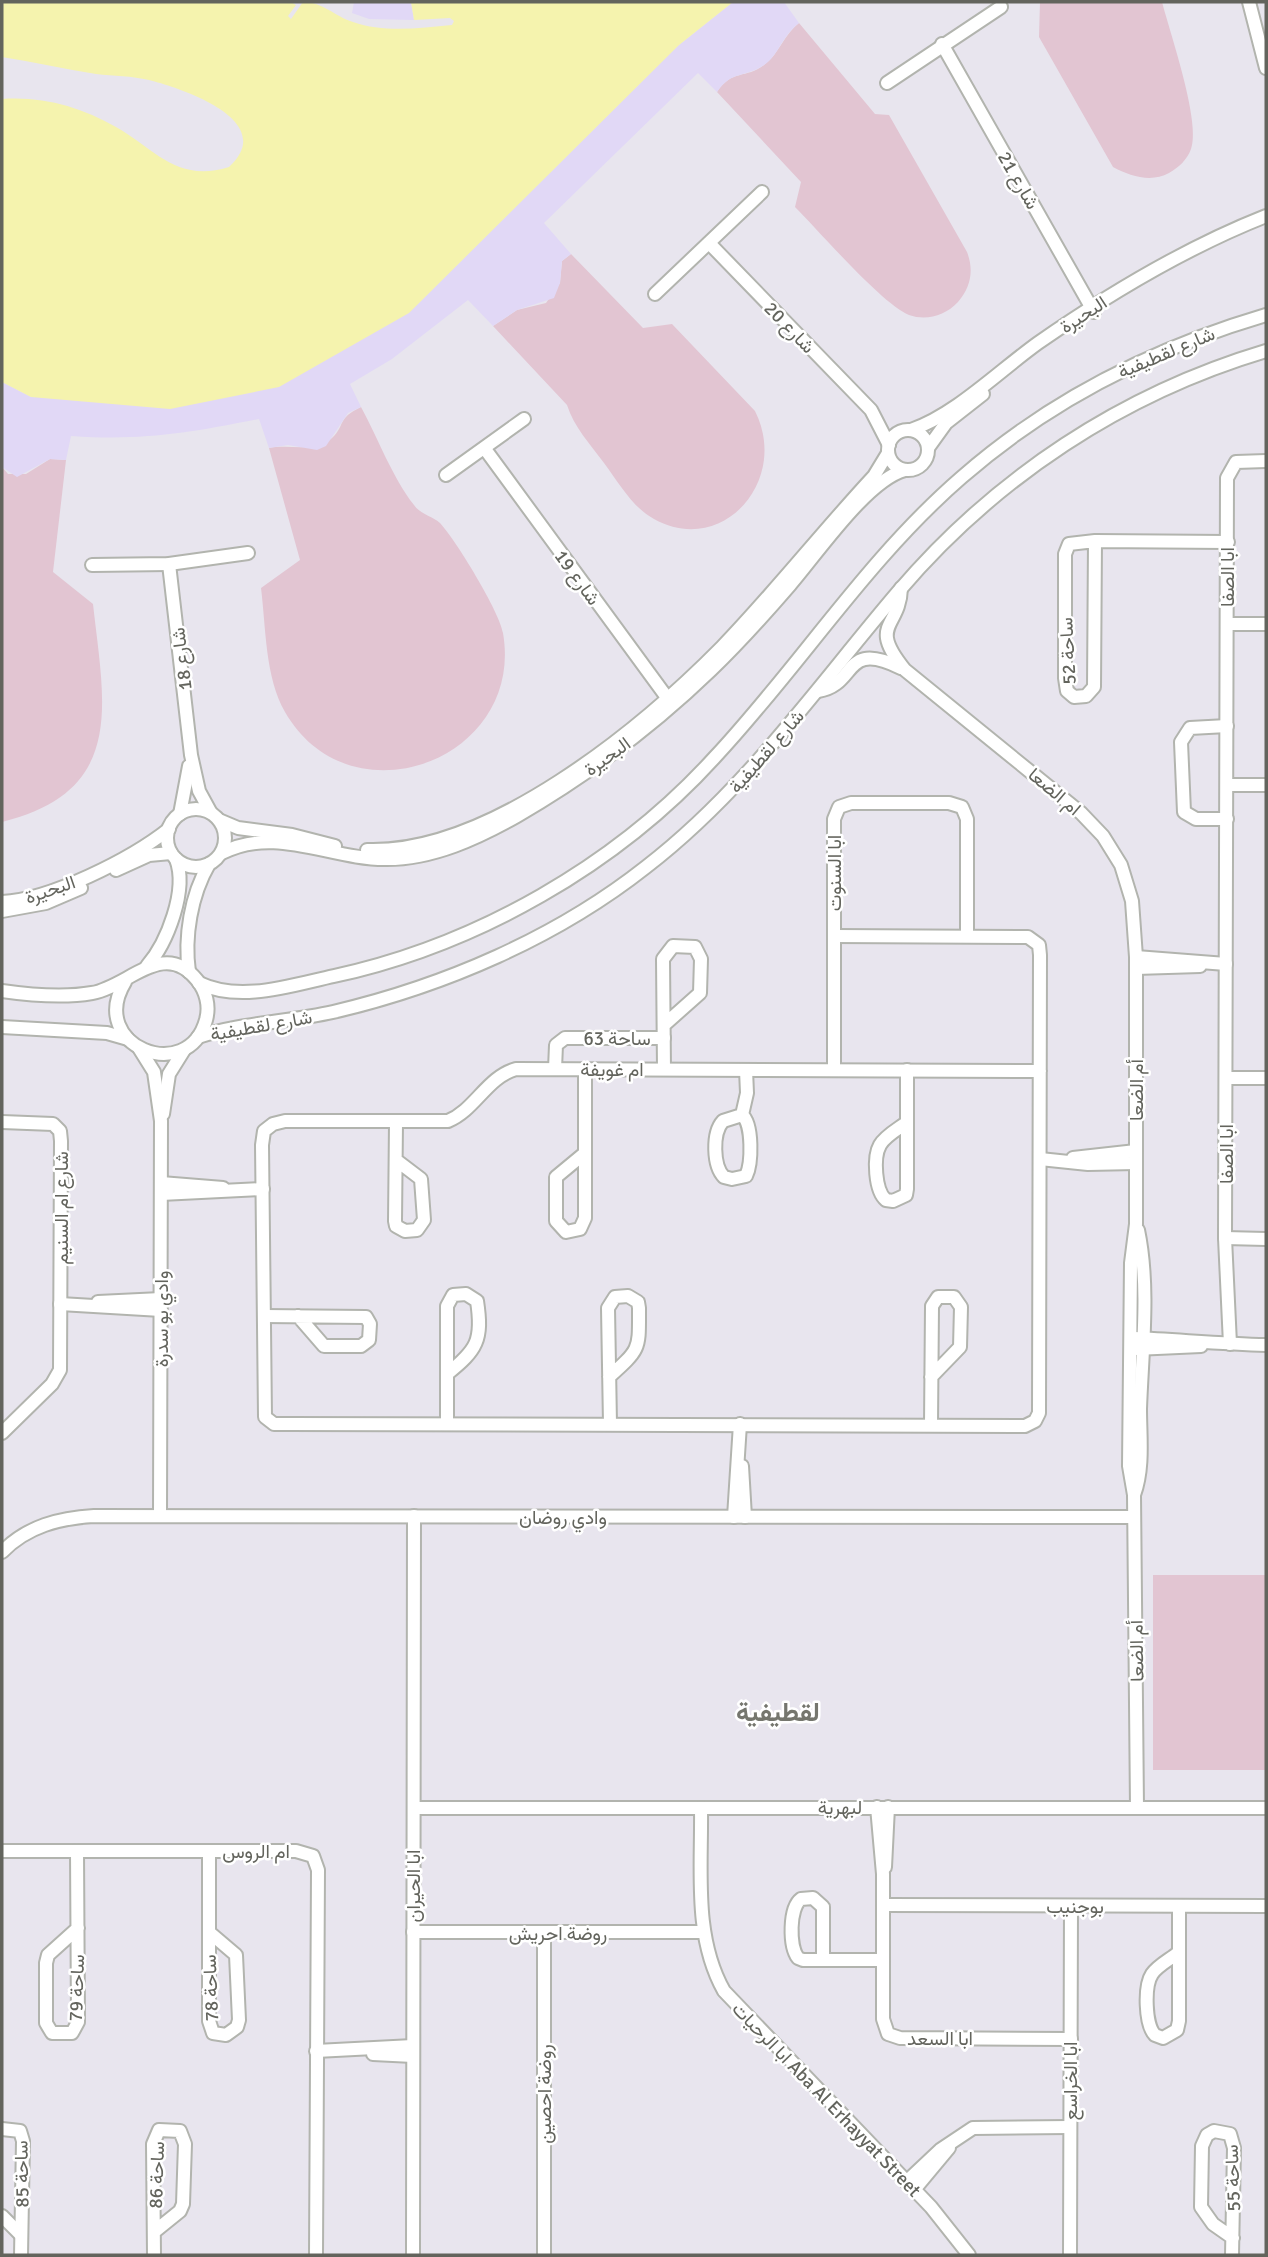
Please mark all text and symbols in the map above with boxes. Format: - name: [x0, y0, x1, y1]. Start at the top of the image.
- street label: شارع 21: [992, 147, 1044, 214]
- street label: البحيرة: [1055, 291, 1112, 339]
- street label: شارع 20: [759, 297, 820, 359]
- street label: شارع لقطيفية: [1114, 322, 1219, 384]
- street label: شارع 19: [549, 545, 605, 610]
- street label: ابا الصفا: [1216, 547, 1240, 607]
- street label: ساحة 52: [1054, 617, 1082, 685]
- street label: شارع 18: [166, 626, 198, 692]
- street label: شارع لقطيفية: [724, 705, 810, 798]
- street label: البحيرة: [580, 732, 636, 782]
- street label: ام الضعا: [1023, 763, 1086, 821]
- street label: ابا السنوت: [823, 835, 847, 911]
- street label: البحيرة: [22, 870, 79, 910]
- street label: شارع لقطيفية: [208, 1005, 314, 1047]
- street label: ساحة 63: [583, 1027, 651, 1051]
- street label: ام غويفة: [580, 1058, 644, 1082]
- street label: أم الضعا: [1125, 1059, 1149, 1121]
- street label: ابا الصفا: [1215, 1124, 1239, 1184]
- street label: شارع ام السنيم: [50, 1151, 74, 1265]
- street label: وادي بو سدرة: [150, 1271, 177, 1367]
- street label: وادي روضان: [519, 1506, 607, 1533]
- street label: أم الضعا: [1124, 1620, 1150, 1682]
- district label: لقطيفية: [736, 1697, 820, 1729]
- street label: لبهرية: [818, 1796, 862, 1820]
- street label: ام الروس: [222, 1840, 290, 1864]
- street label: ابا الحيران: [402, 1850, 426, 1922]
- street label: بوجنيب: [1046, 1895, 1104, 1919]
- street label: روضة احريش: [509, 1922, 607, 1946]
- street label: ساحة 79: [64, 1954, 90, 2022]
- street label: ساحة 78: [198, 1954, 224, 2022]
- street label: ابا الرحيات Aba Al Erhayyat Street: [727, 1997, 926, 2202]
- street label: ابا السعد: [907, 2027, 973, 2051]
- street label: ابا الخراسع: [1059, 2042, 1084, 2120]
- street label: روضة احصين: [533, 2044, 557, 2144]
- street label: ساحة 85: [9, 2140, 35, 2208]
- street label: ساحة 86: [144, 2141, 170, 2209]
- street label: ساحة 55: [1220, 2144, 1246, 2212]

